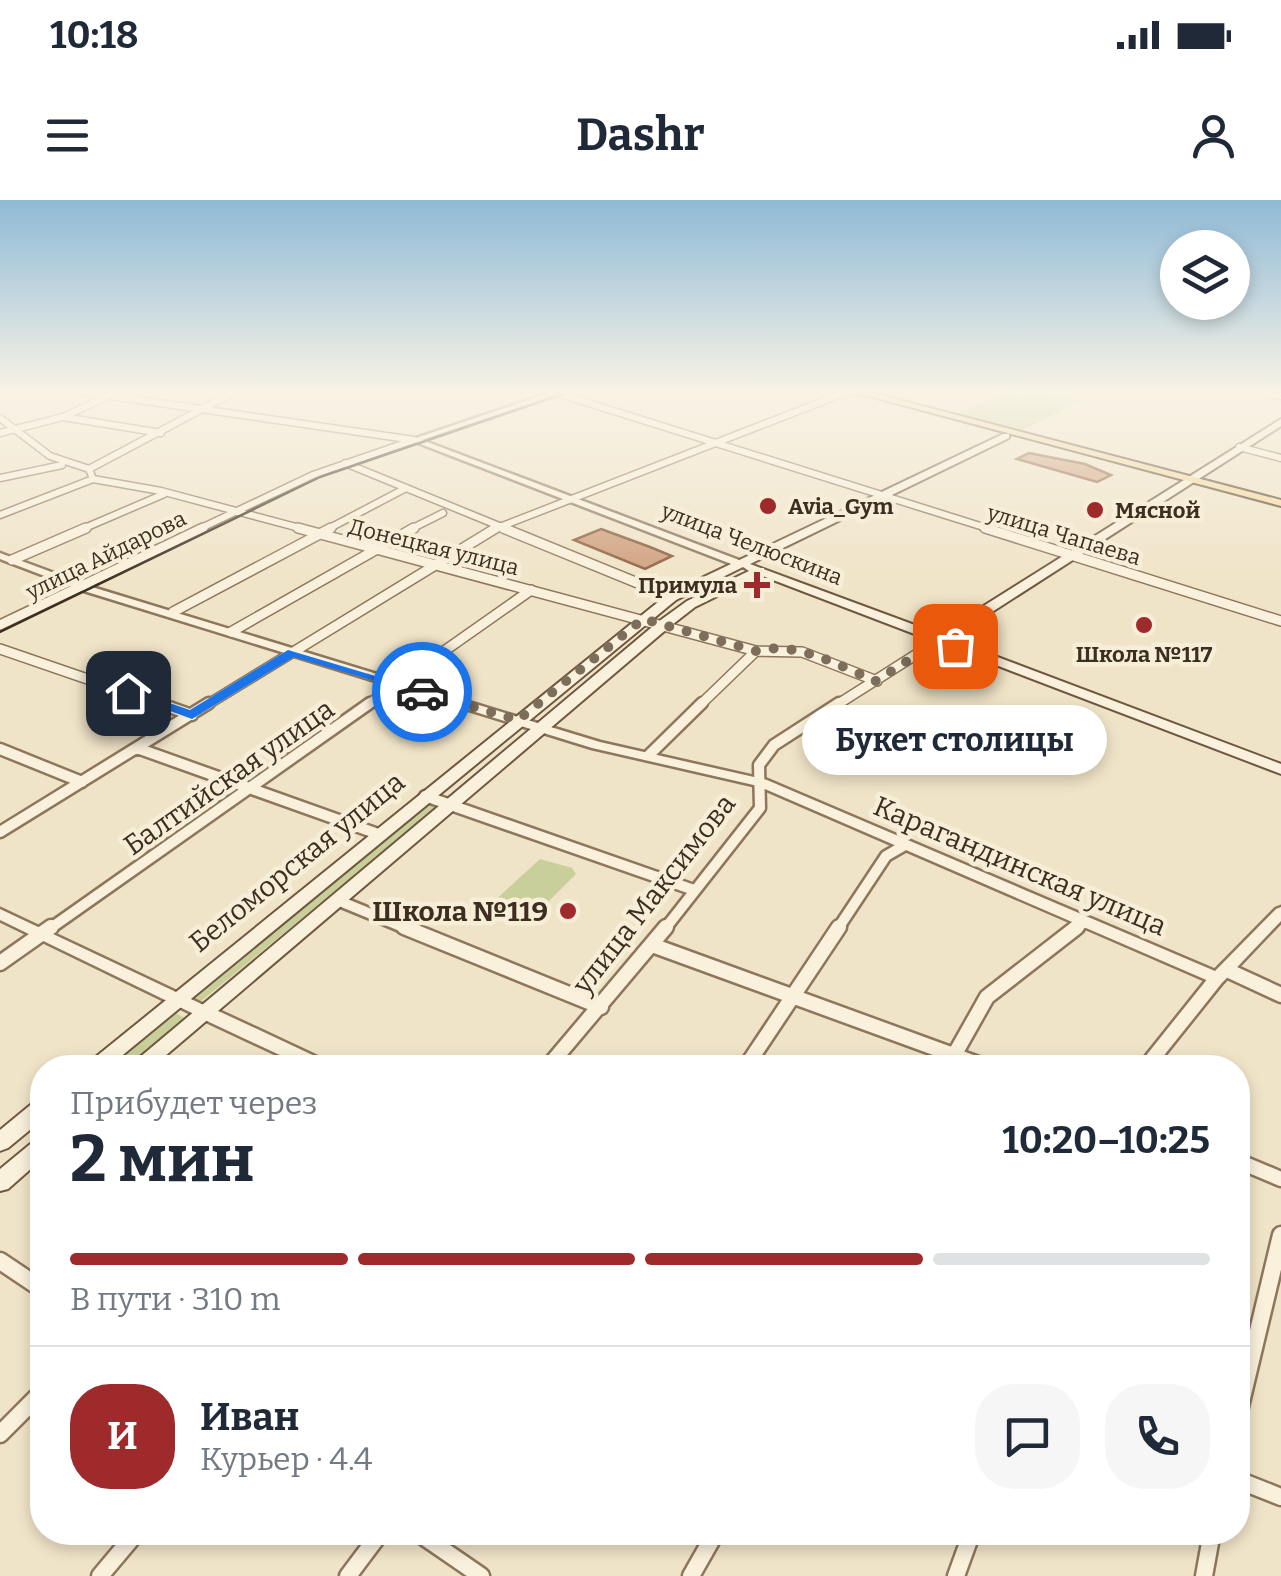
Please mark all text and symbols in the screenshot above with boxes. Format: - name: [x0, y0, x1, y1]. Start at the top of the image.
- text: 10:18: [50, 12, 139, 58]
- icon: menu: [40, 108, 95, 163]
- text: Dashr: [576, 108, 705, 162]
- icon: person: [1186, 108, 1241, 163]
- map controls: [1160, 230, 1250, 320]
- button: layers: [1160, 230, 1250, 320]
- place label: Avia_Gym: [788, 493, 893, 520]
- marker: Avia_Gym: [757, 495, 779, 517]
- street label: улица Челюскина: [657, 497, 846, 591]
- place label: Мясной: [1115, 497, 1201, 524]
- street label: улица Чапаева: [983, 499, 1144, 571]
- marker: Мясной: [1084, 499, 1106, 521]
- street label: улица Айдарова: [21, 505, 190, 606]
- street label: Донецкая улица: [346, 513, 522, 581]
- place label: Примула: [638, 572, 738, 599]
- marker: Примула: [746, 574, 768, 596]
- pin: [913, 604, 998, 689]
- marker: Школа №117: [1133, 614, 1155, 636]
- icon: bag: [928, 619, 983, 674]
- place label: Школа №117: [1076, 641, 1212, 668]
- courier: [372, 642, 472, 742]
- pin: [86, 651, 171, 736]
- icon: car: [395, 665, 450, 720]
- icon: home: [101, 666, 156, 721]
- street label: Балтийская улица: [118, 692, 340, 862]
- callout: Букет столицы: [802, 706, 1108, 776]
- text: Букет столицы: [835, 721, 1074, 759]
- street label: Беломорская улица: [183, 765, 411, 959]
- street label: улица Максимова: [565, 788, 742, 1001]
- street label: Карагандинская улица: [869, 789, 1171, 943]
- place label: Школа №119: [372, 895, 548, 928]
- marker: Школа №119: [557, 900, 579, 922]
- text: Прибудет через: [70, 1084, 317, 1122]
- text: 10:20–10:25: [1002, 1117, 1210, 1163]
- text: 2 мин: [70, 1120, 255, 1198]
- text: В пути · 310 m: [70, 1280, 280, 1318]
- button: chat: [975, 1384, 1080, 1489]
- button: phone: [1105, 1384, 1210, 1489]
- text: Иван: [200, 1394, 299, 1440]
- text: И: [107, 1413, 138, 1459]
- text: Курьер · 4.4: [200, 1440, 372, 1478]

